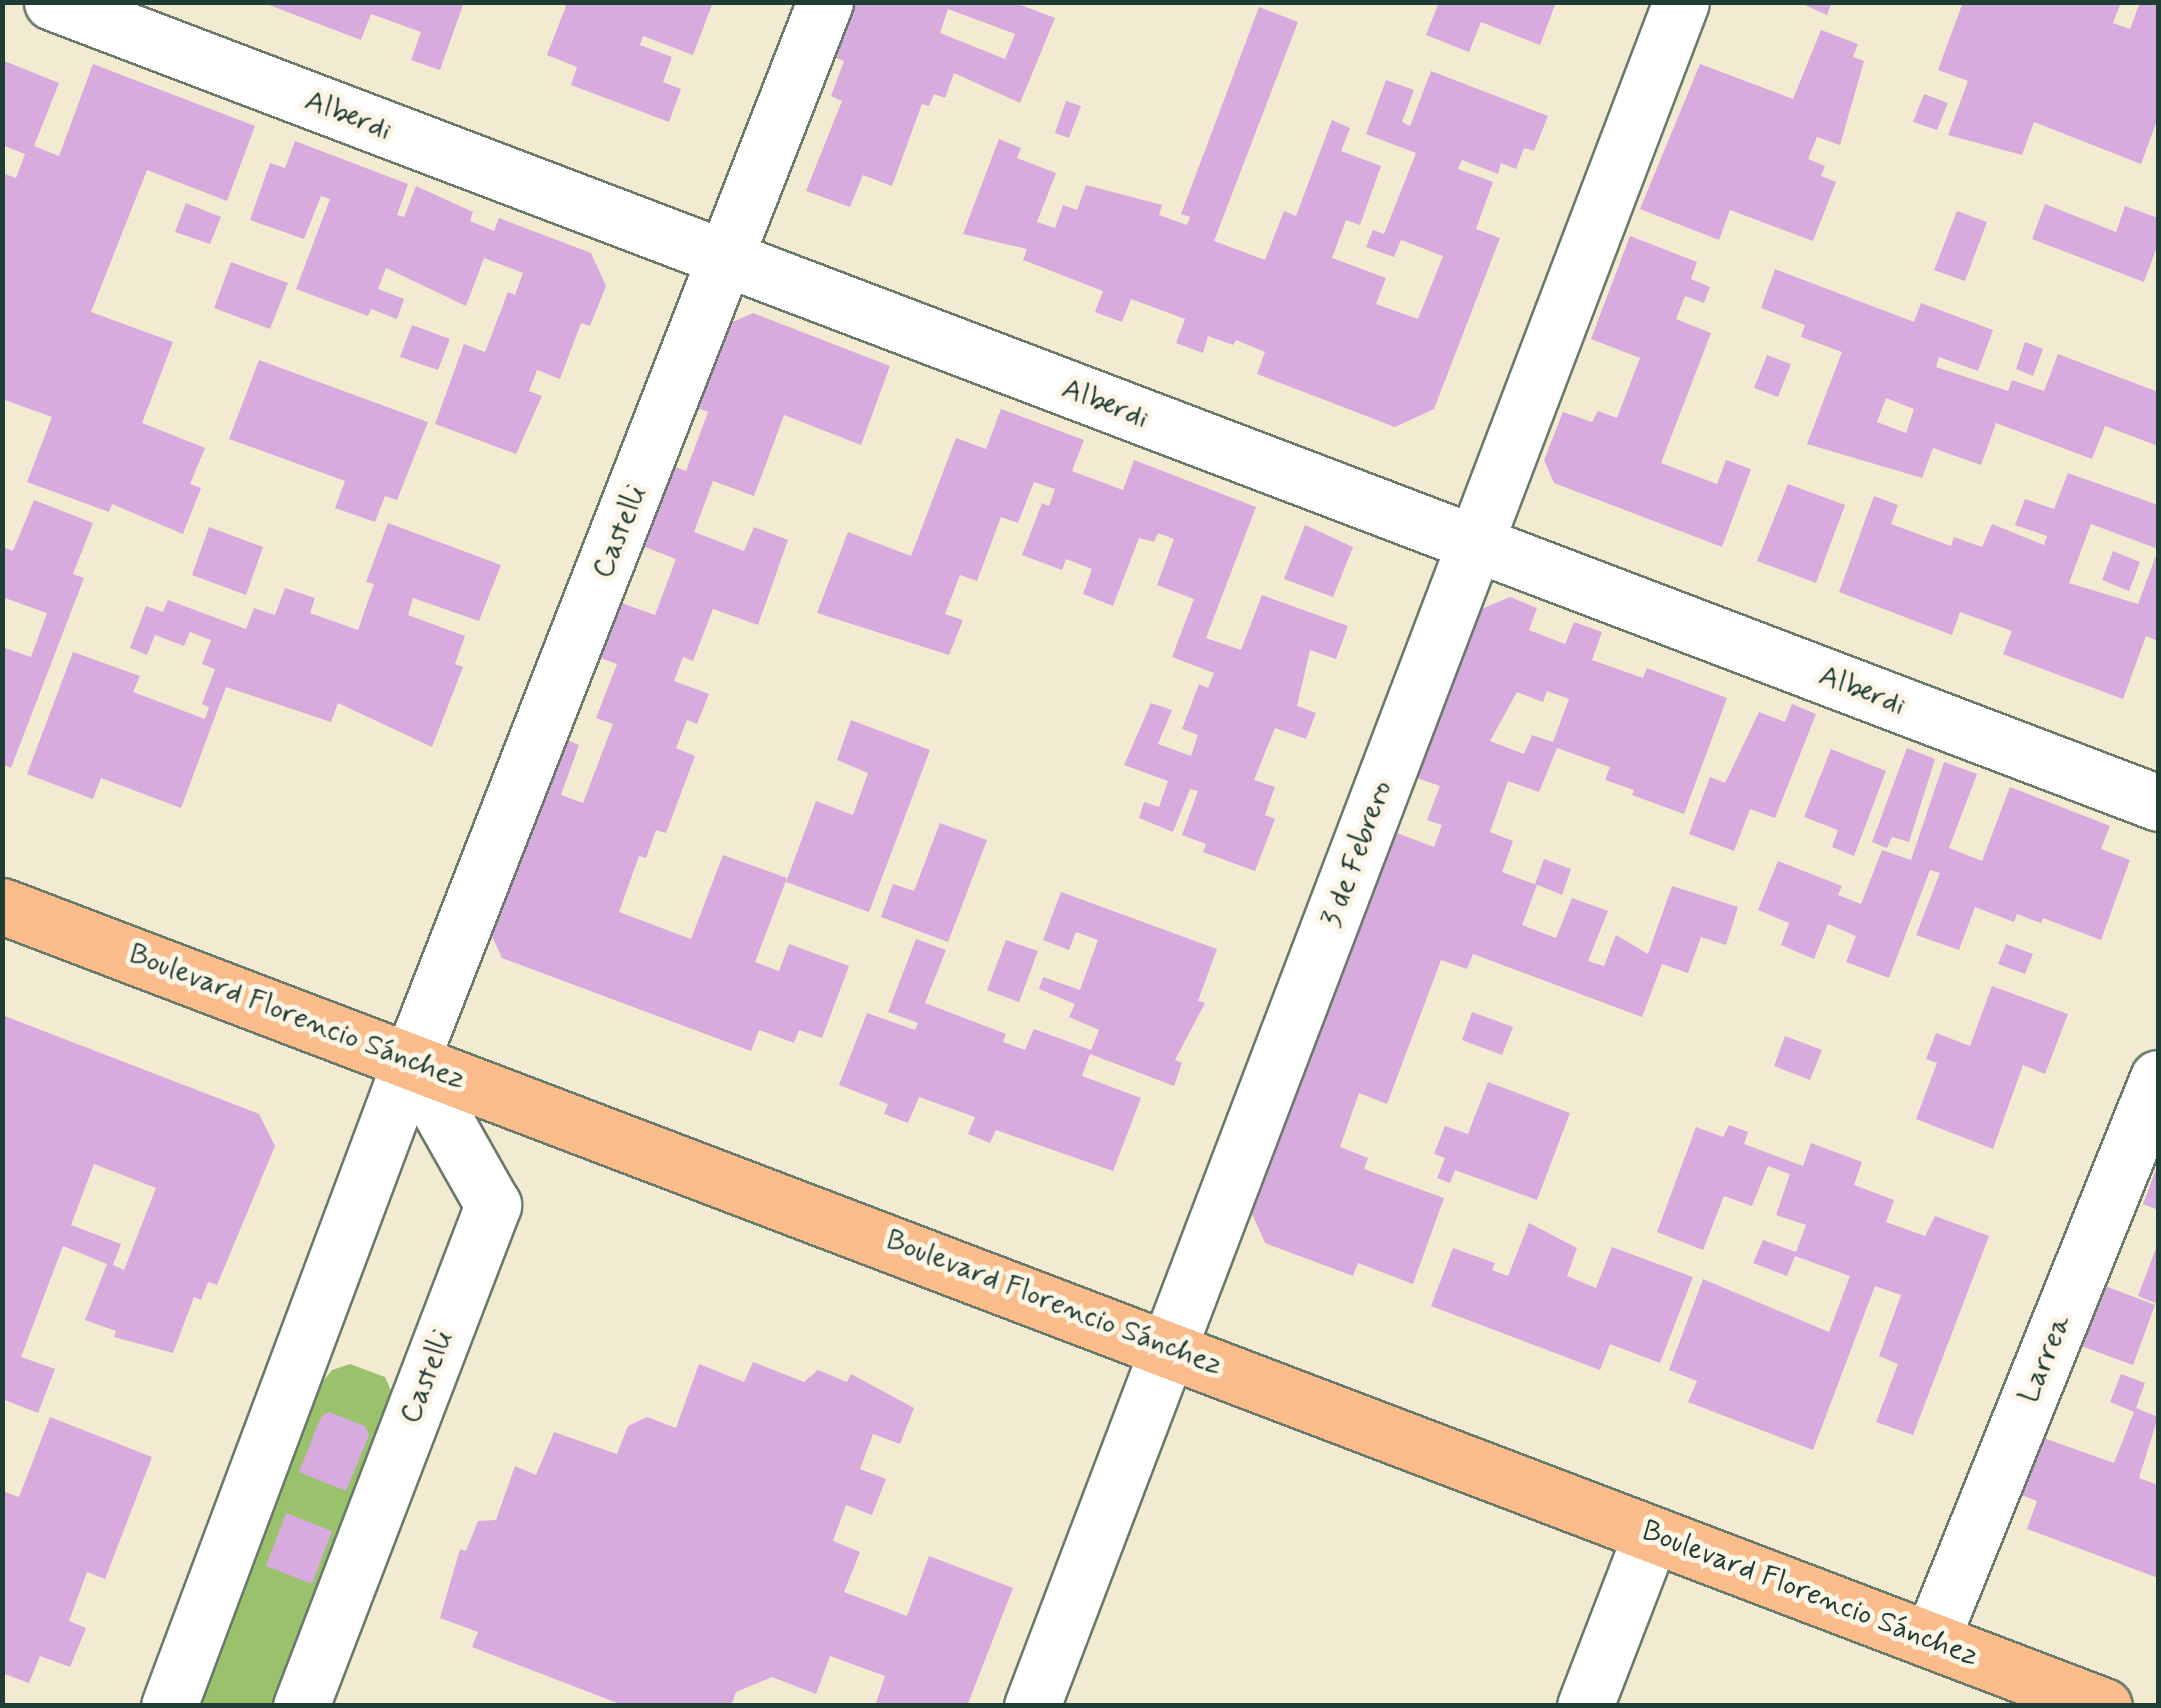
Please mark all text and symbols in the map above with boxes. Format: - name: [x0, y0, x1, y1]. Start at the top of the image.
- street label: Alberdi: [300, 83, 396, 149]
- street label: Alberdi: [1057, 371, 1153, 437]
- street label: Castelli: [585, 480, 655, 584]
- street label: Alberdi: [1814, 658, 1910, 724]
- street label: 3 de Febrero: [1313, 774, 1401, 934]
- street label: Boulevard Florencio Sánchez: [126, 937, 468, 1097]
- street label: Boulevard Florencio Sánchez: [883, 1223, 1225, 1383]
- street label: Larrea: [2011, 1310, 2079, 1408]
- street label: Castelli: [393, 1325, 461, 1429]
- street label: Boulevard Florencio Sánchez: [1639, 1514, 1981, 1674]

